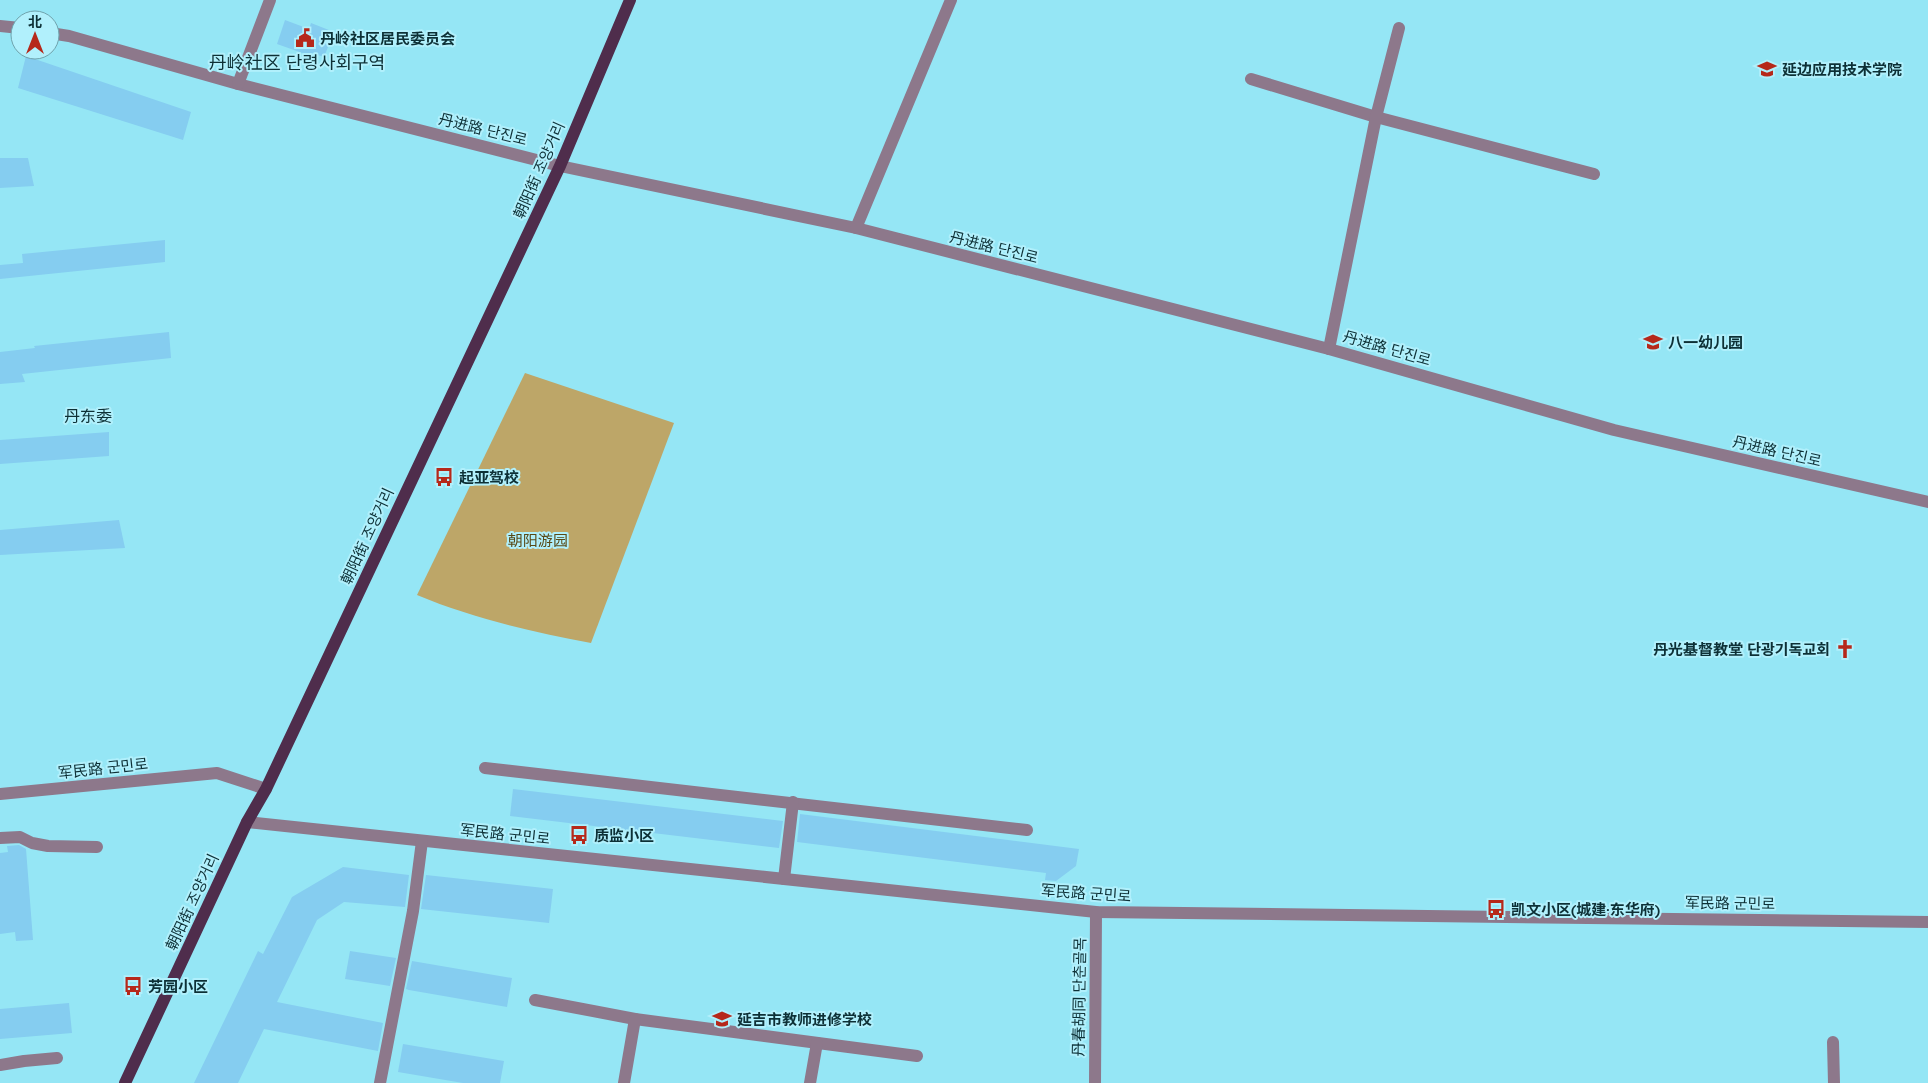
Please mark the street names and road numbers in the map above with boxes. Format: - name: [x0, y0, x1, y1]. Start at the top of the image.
- street label: 丹进路 단진로: [437, 109, 529, 149]
- street label: 朝阳街 조양거리: [509, 118, 569, 222]
- street label: 丹进路 단진로: [948, 227, 1040, 267]
- street label: 丹进路 단진로: [1341, 326, 1433, 370]
- street label: 丹进路 단진로: [1731, 432, 1823, 470]
- street label: 朝阳街 조양거리: [336, 485, 398, 587]
- street label: 军民路 군민로: [57, 754, 149, 782]
- street label: 军民路 군민로: [459, 820, 551, 848]
- street label: 朝阳街 조양거리: [161, 851, 223, 953]
- street label: 军民路 군민로: [1040, 880, 1132, 906]
- street label: 军民路 군민로: [1685, 893, 1775, 913]
- street label: 丹春胡同 단춘골목: [1068, 937, 1090, 1057]

